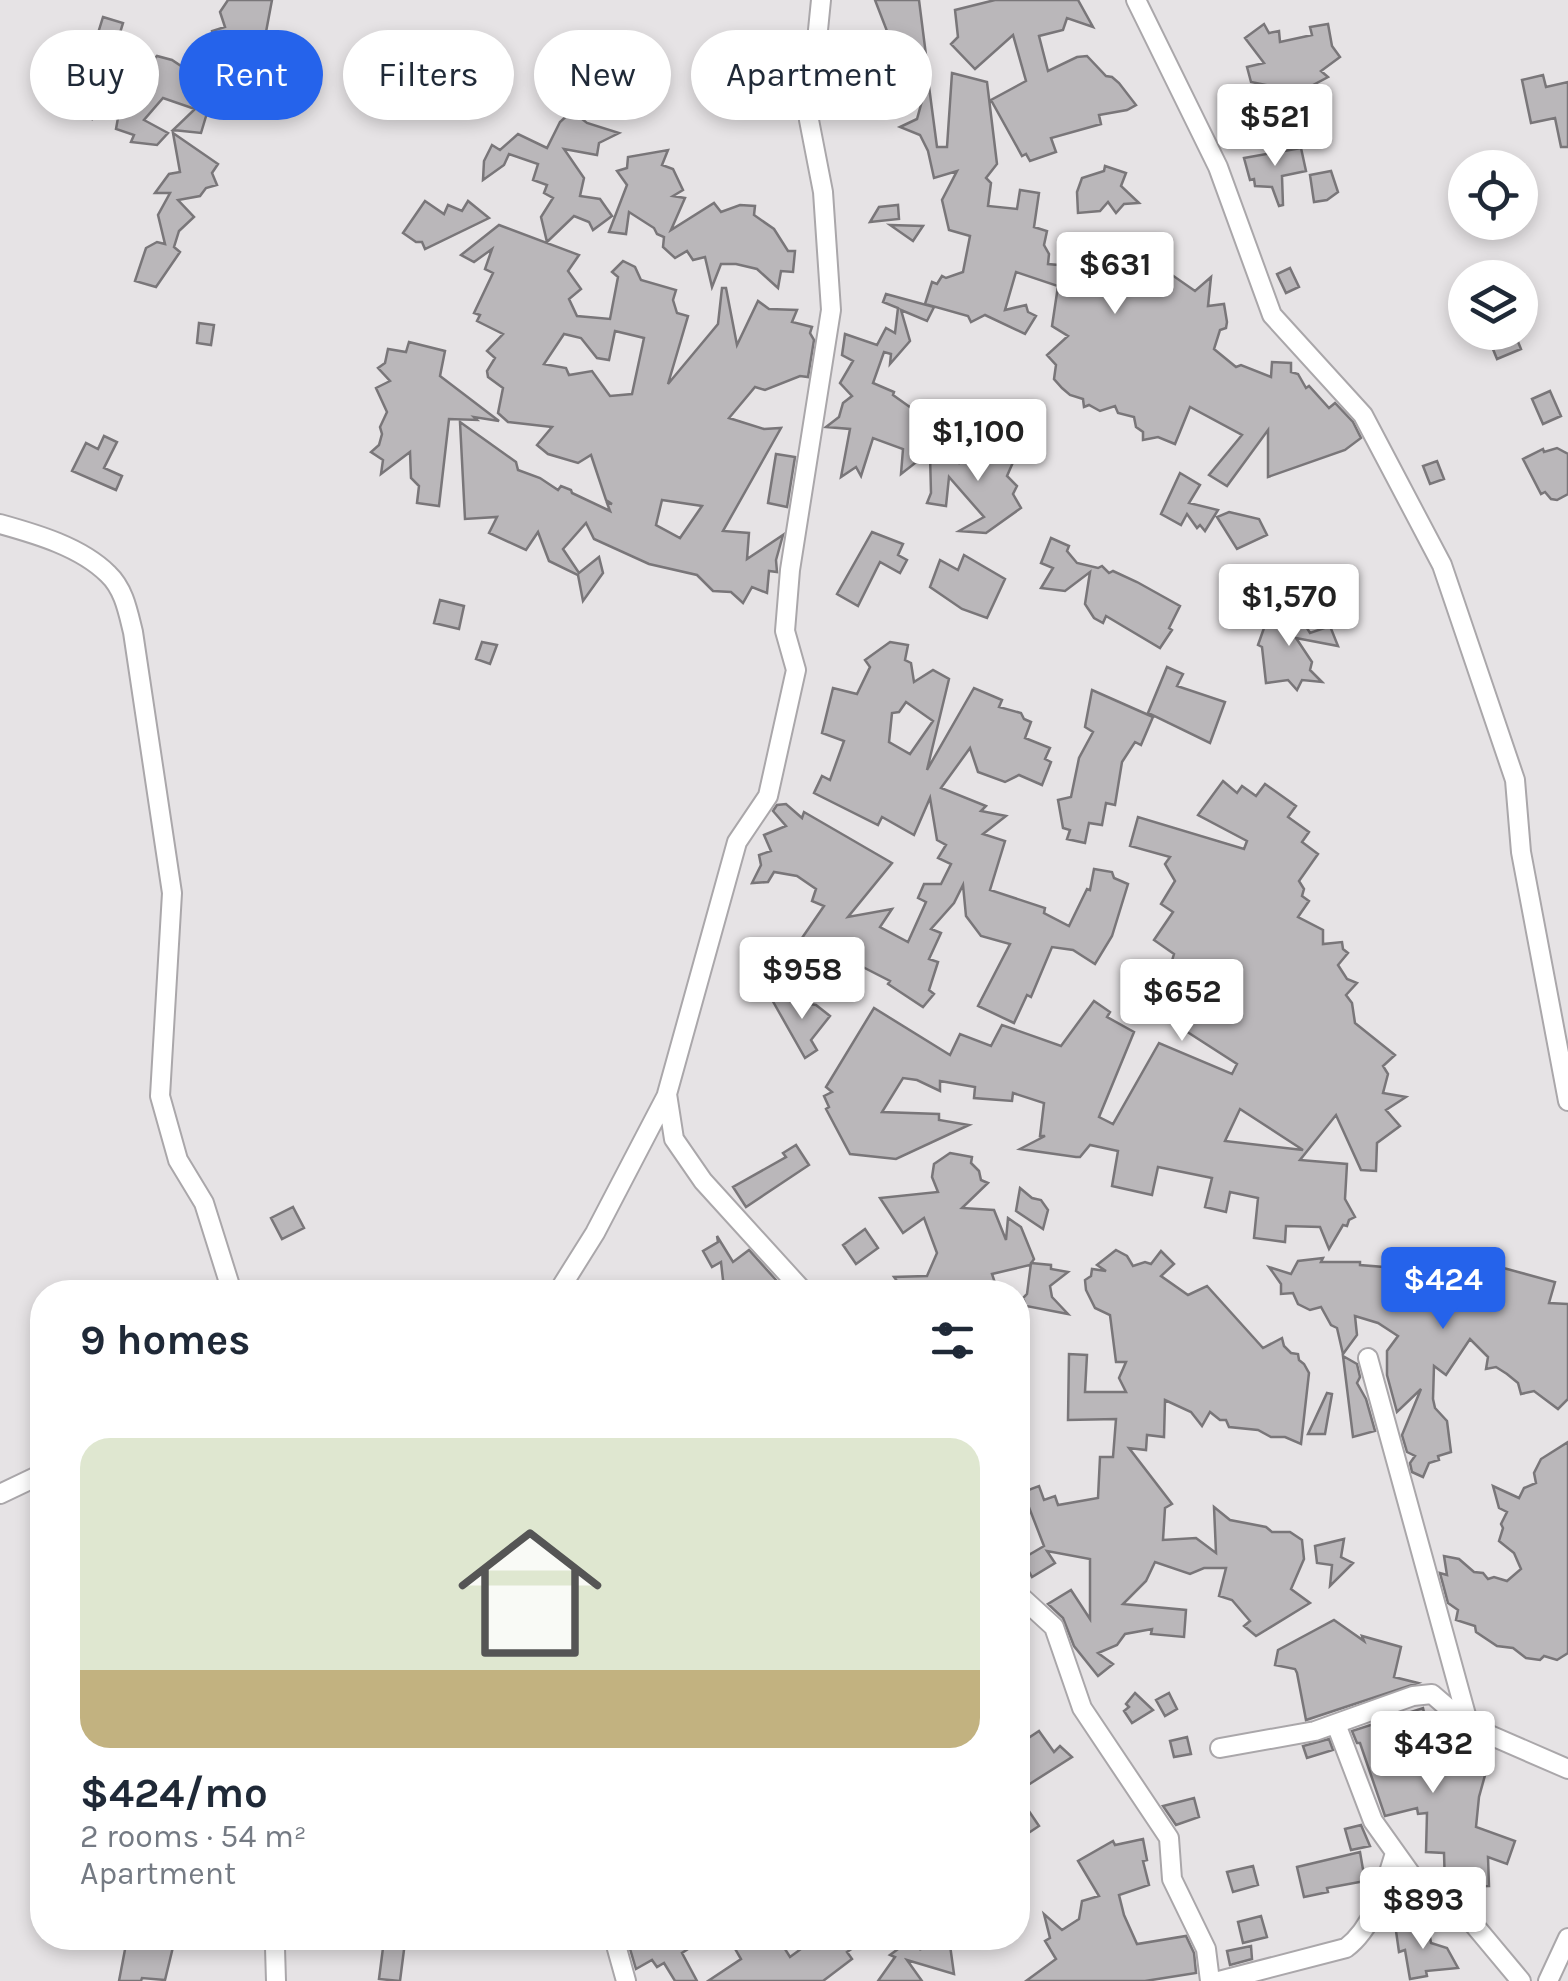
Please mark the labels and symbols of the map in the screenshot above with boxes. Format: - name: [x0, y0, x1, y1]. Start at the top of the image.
- pin: $521: [1216, 84, 1334, 169]
- pin: $631: [1056, 232, 1174, 317]
- pin: $1,100: [897, 399, 1059, 484]
- pin: $1,570: [1208, 564, 1370, 649]
- pin: $958: [743, 937, 861, 1022]
- pin: $652: [1123, 959, 1241, 1044]
- pin: $424: [1384, 1247, 1502, 1332]
- pin: $432: [1374, 1711, 1492, 1796]
- pin: $893: [1364, 1867, 1482, 1952]

